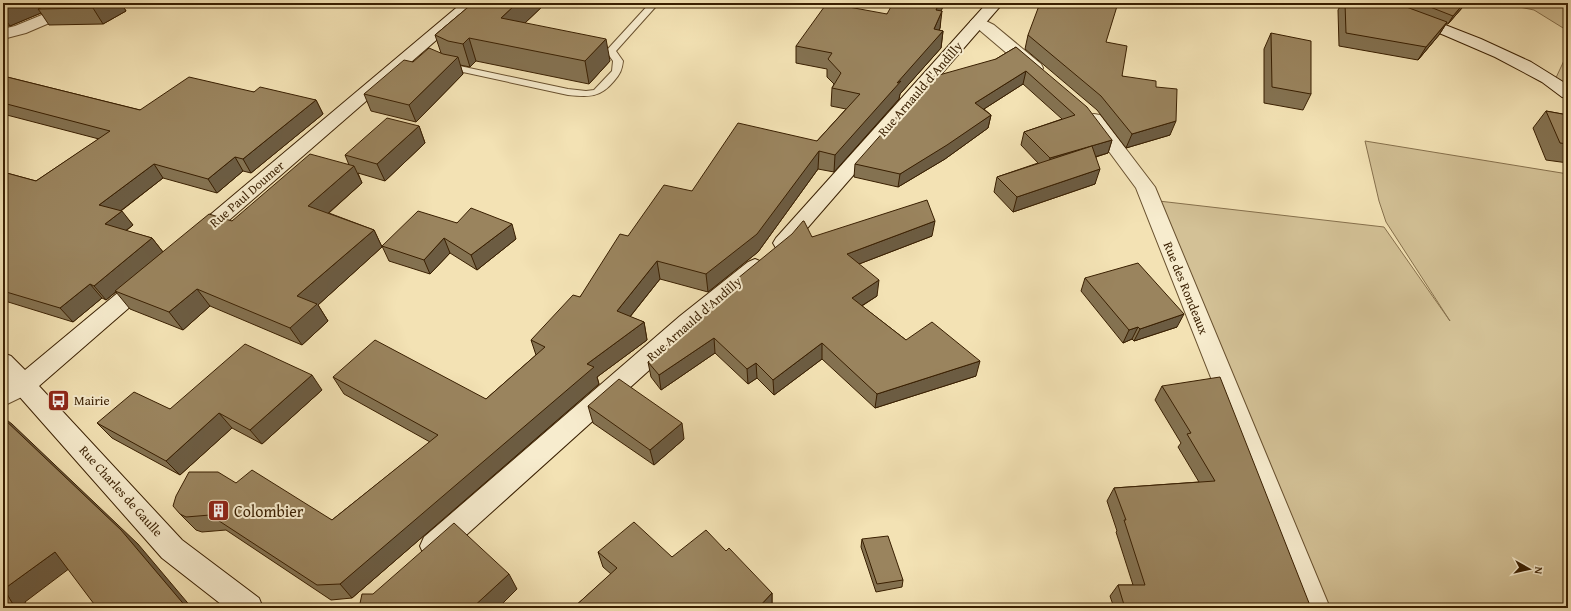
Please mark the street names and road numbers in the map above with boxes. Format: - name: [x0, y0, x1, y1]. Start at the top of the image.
- street label: Rue Arnauld d'Andilly: [873, 37, 967, 141]
- street label: Rue Paul Doumer: [205, 156, 289, 232]
- street label: Rue des Rondeaux: [1159, 239, 1213, 338]
- street label: Rue Arnauld d'Andilly: [642, 272, 746, 366]
- street label: Rue Charles de Gaulle: [75, 441, 167, 541]

